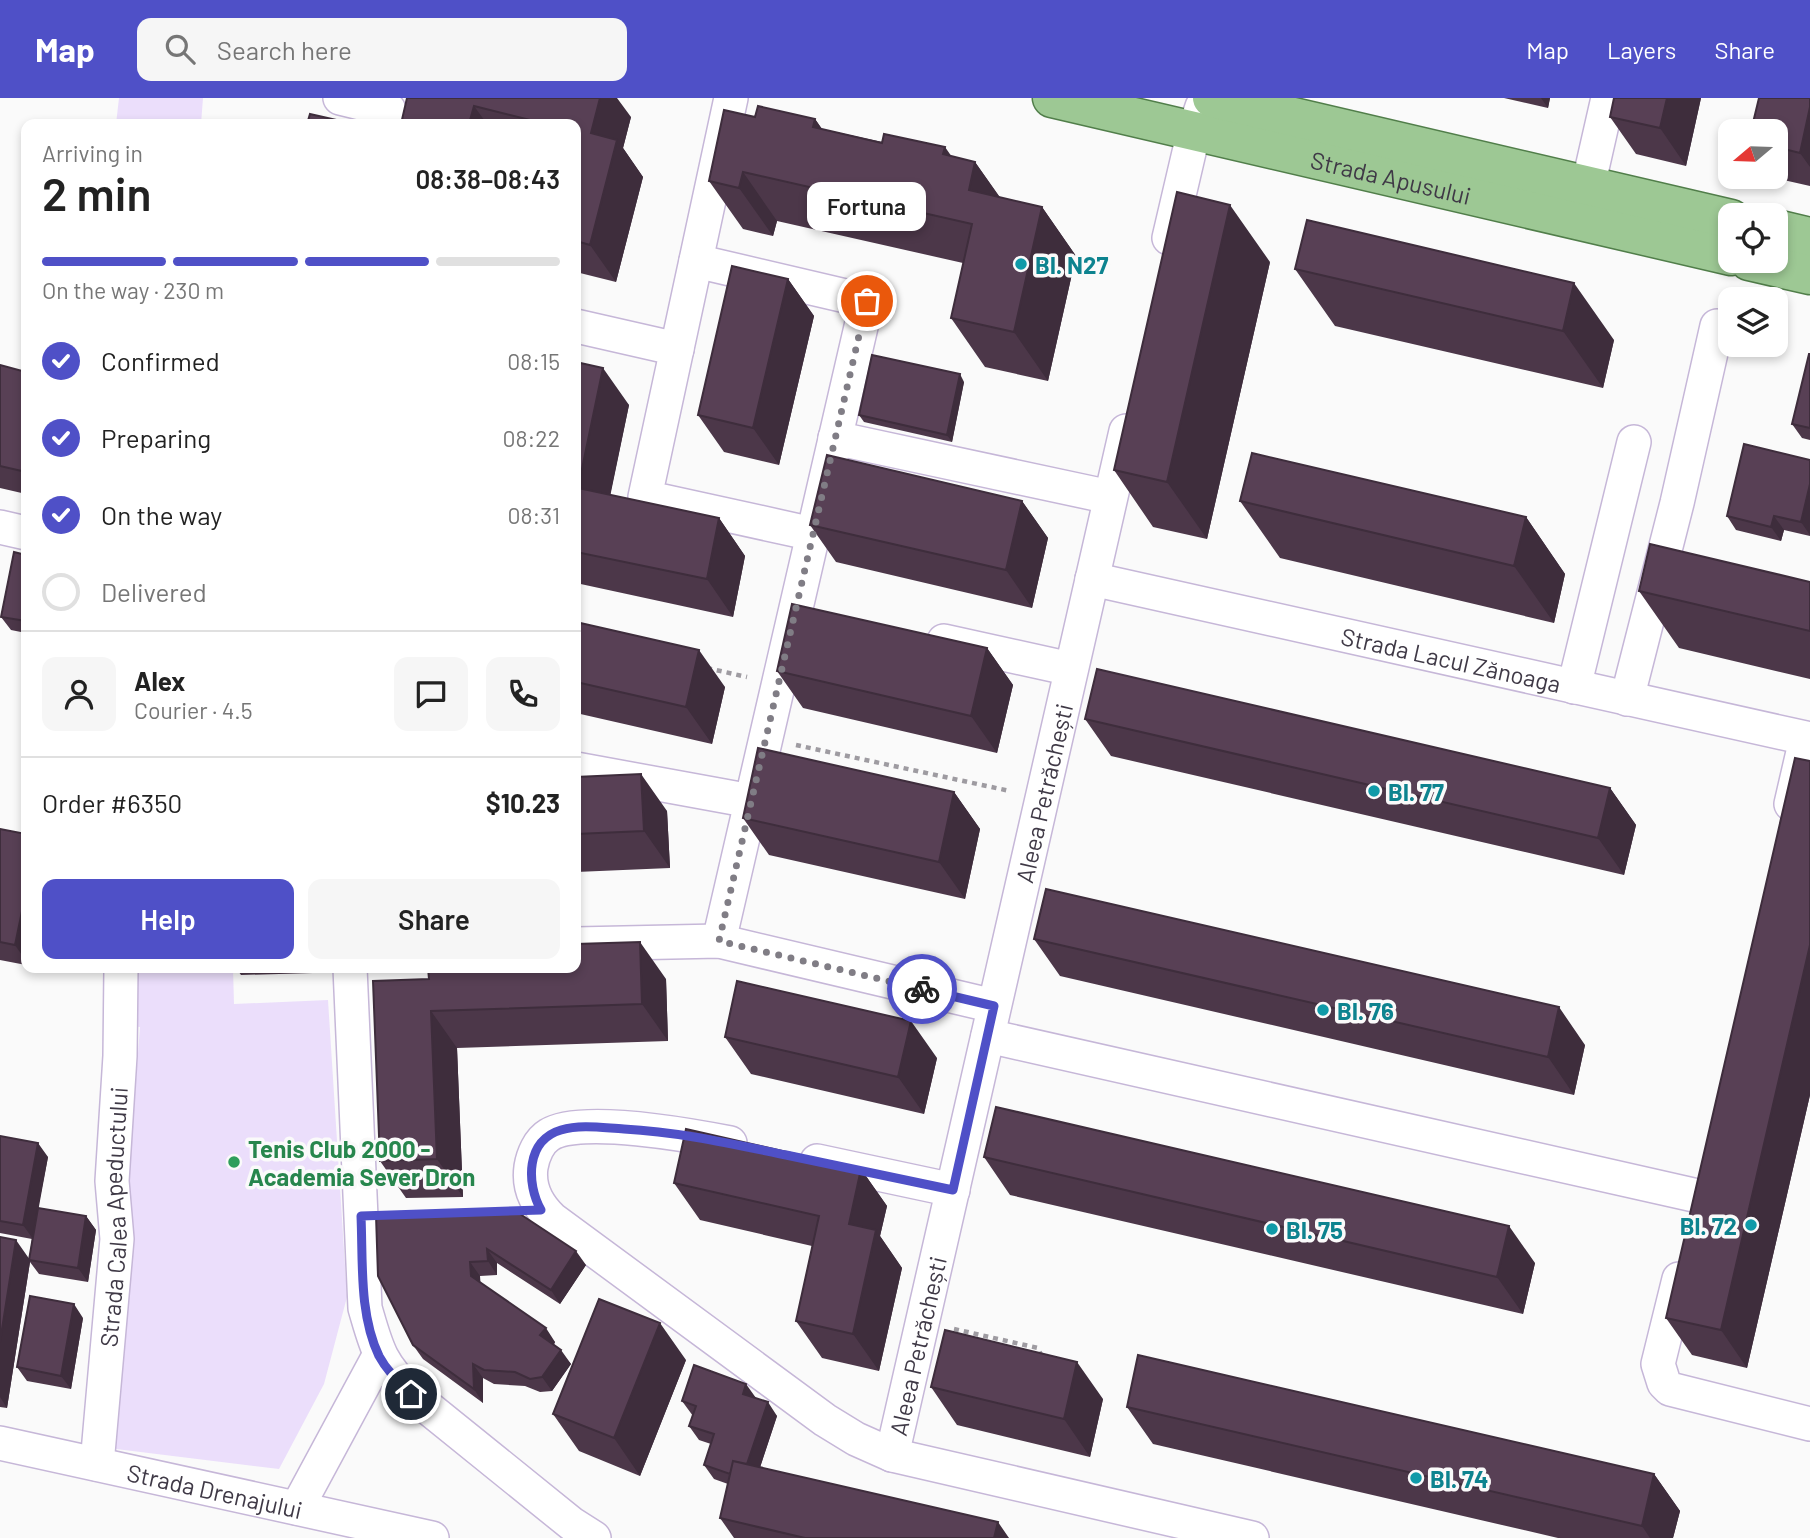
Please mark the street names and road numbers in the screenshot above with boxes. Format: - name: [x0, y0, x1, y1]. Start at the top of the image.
- street label: Strada Apusului: [1308, 144, 1474, 210]
- street label: Strada Lacul Zănoaga: [1339, 621, 1564, 698]
- street label: Aleea Petrăchești: [1009, 701, 1078, 885]
- street label: Strada Calea Apeductului: [93, 1086, 132, 1348]
- street label: Aleea Petrăchești: [882, 1253, 951, 1438]
- street label: Strada Drenajului: [124, 1457, 305, 1524]

